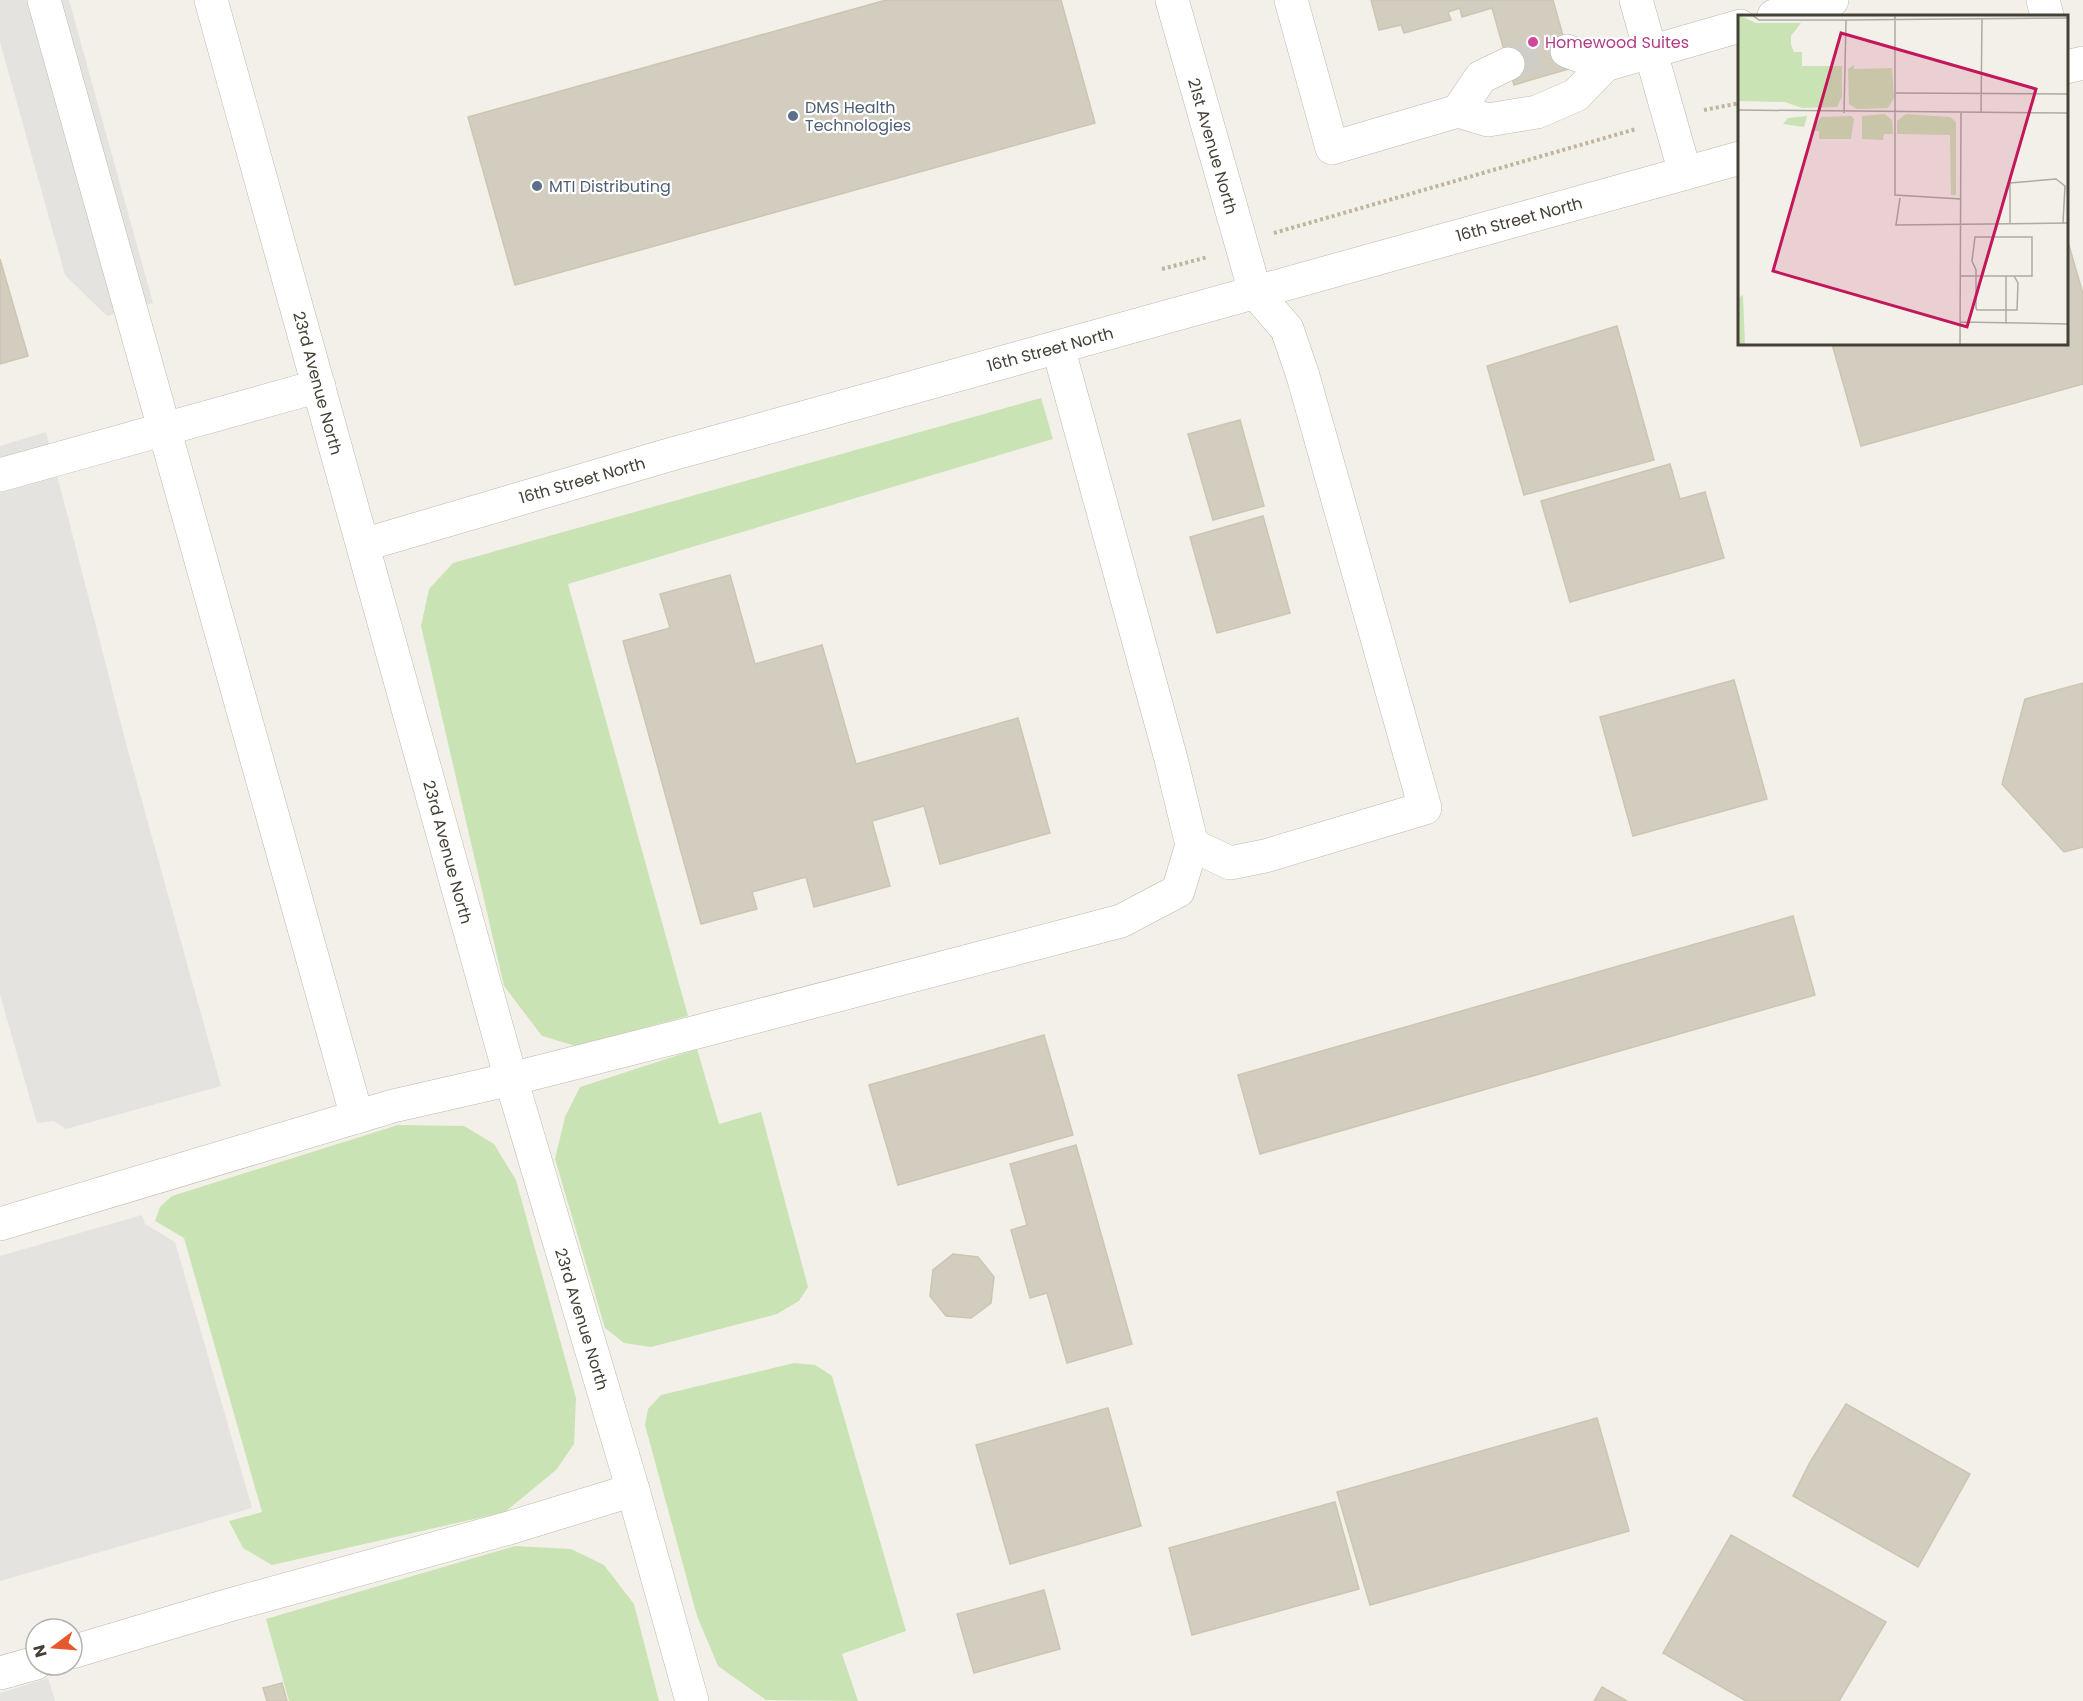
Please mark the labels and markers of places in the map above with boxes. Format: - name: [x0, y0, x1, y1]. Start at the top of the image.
- place label: Homewood Suites: [1545, 31, 1689, 54]
- marker: Homewood Suites: [1526, 35, 1540, 49]
- place label: DMS Health Technologies: [805, 96, 911, 137]
- marker: DMS Health Technologies: [786, 109, 800, 123]
- place label: MTI Distributing: [549, 175, 671, 198]
- marker: MTI Distributing: [530, 179, 544, 193]

